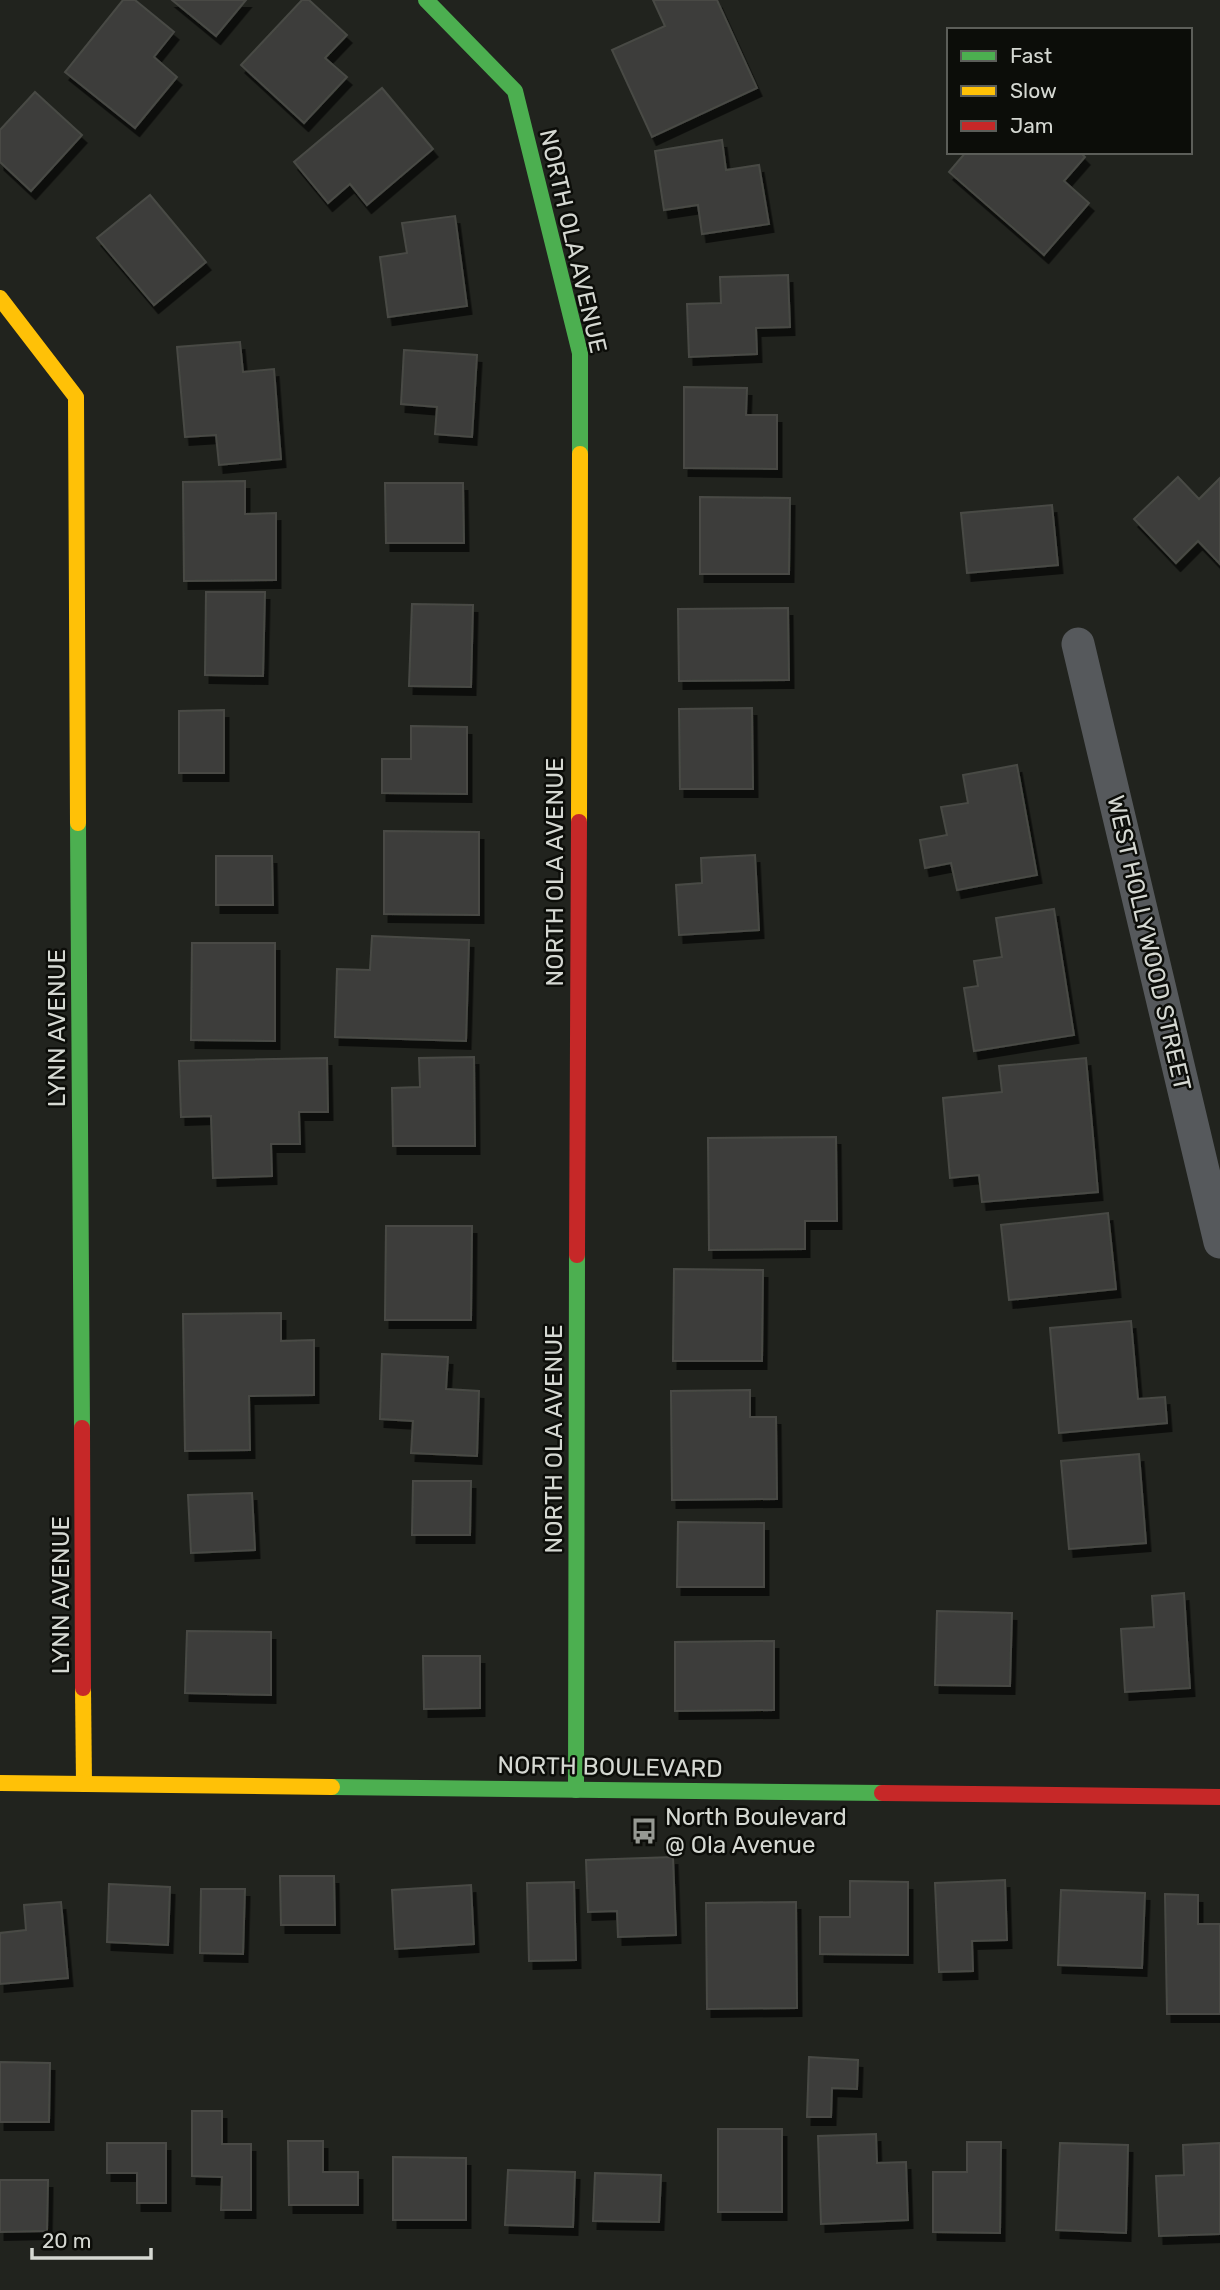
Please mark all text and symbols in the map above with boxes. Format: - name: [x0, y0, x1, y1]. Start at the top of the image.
- legend: [947, 28, 1192, 154]
- text: Fast: [1010, 43, 1052, 68]
- text: Slow: [1010, 78, 1057, 103]
- text: Jam: [1010, 113, 1054, 138]
- street label: NORTH OLA AVENUE: [534, 126, 612, 356]
- street label: NORTH OLA AVENUE: [541, 757, 569, 987]
- street label: WEST HOLLYWOOD STREET: [1101, 793, 1197, 1094]
- street label: LYNN AVENUE: [43, 949, 71, 1107]
- street label: NORTH OLA AVENUE: [540, 1324, 568, 1554]
- street label: LYNN AVENUE: [47, 1516, 75, 1674]
- street label: NORTH BOULEVARD: [497, 1751, 723, 1783]
- place label: North Boulevard @ Ola Avenue: [665, 1803, 847, 1859]
- bus stop icon: North Boulevard @ Ola Avenue: [629, 1816, 659, 1846]
- scale bar: [32, 2216, 150, 2260]
- text: 20 m: [42, 2228, 91, 2253]

